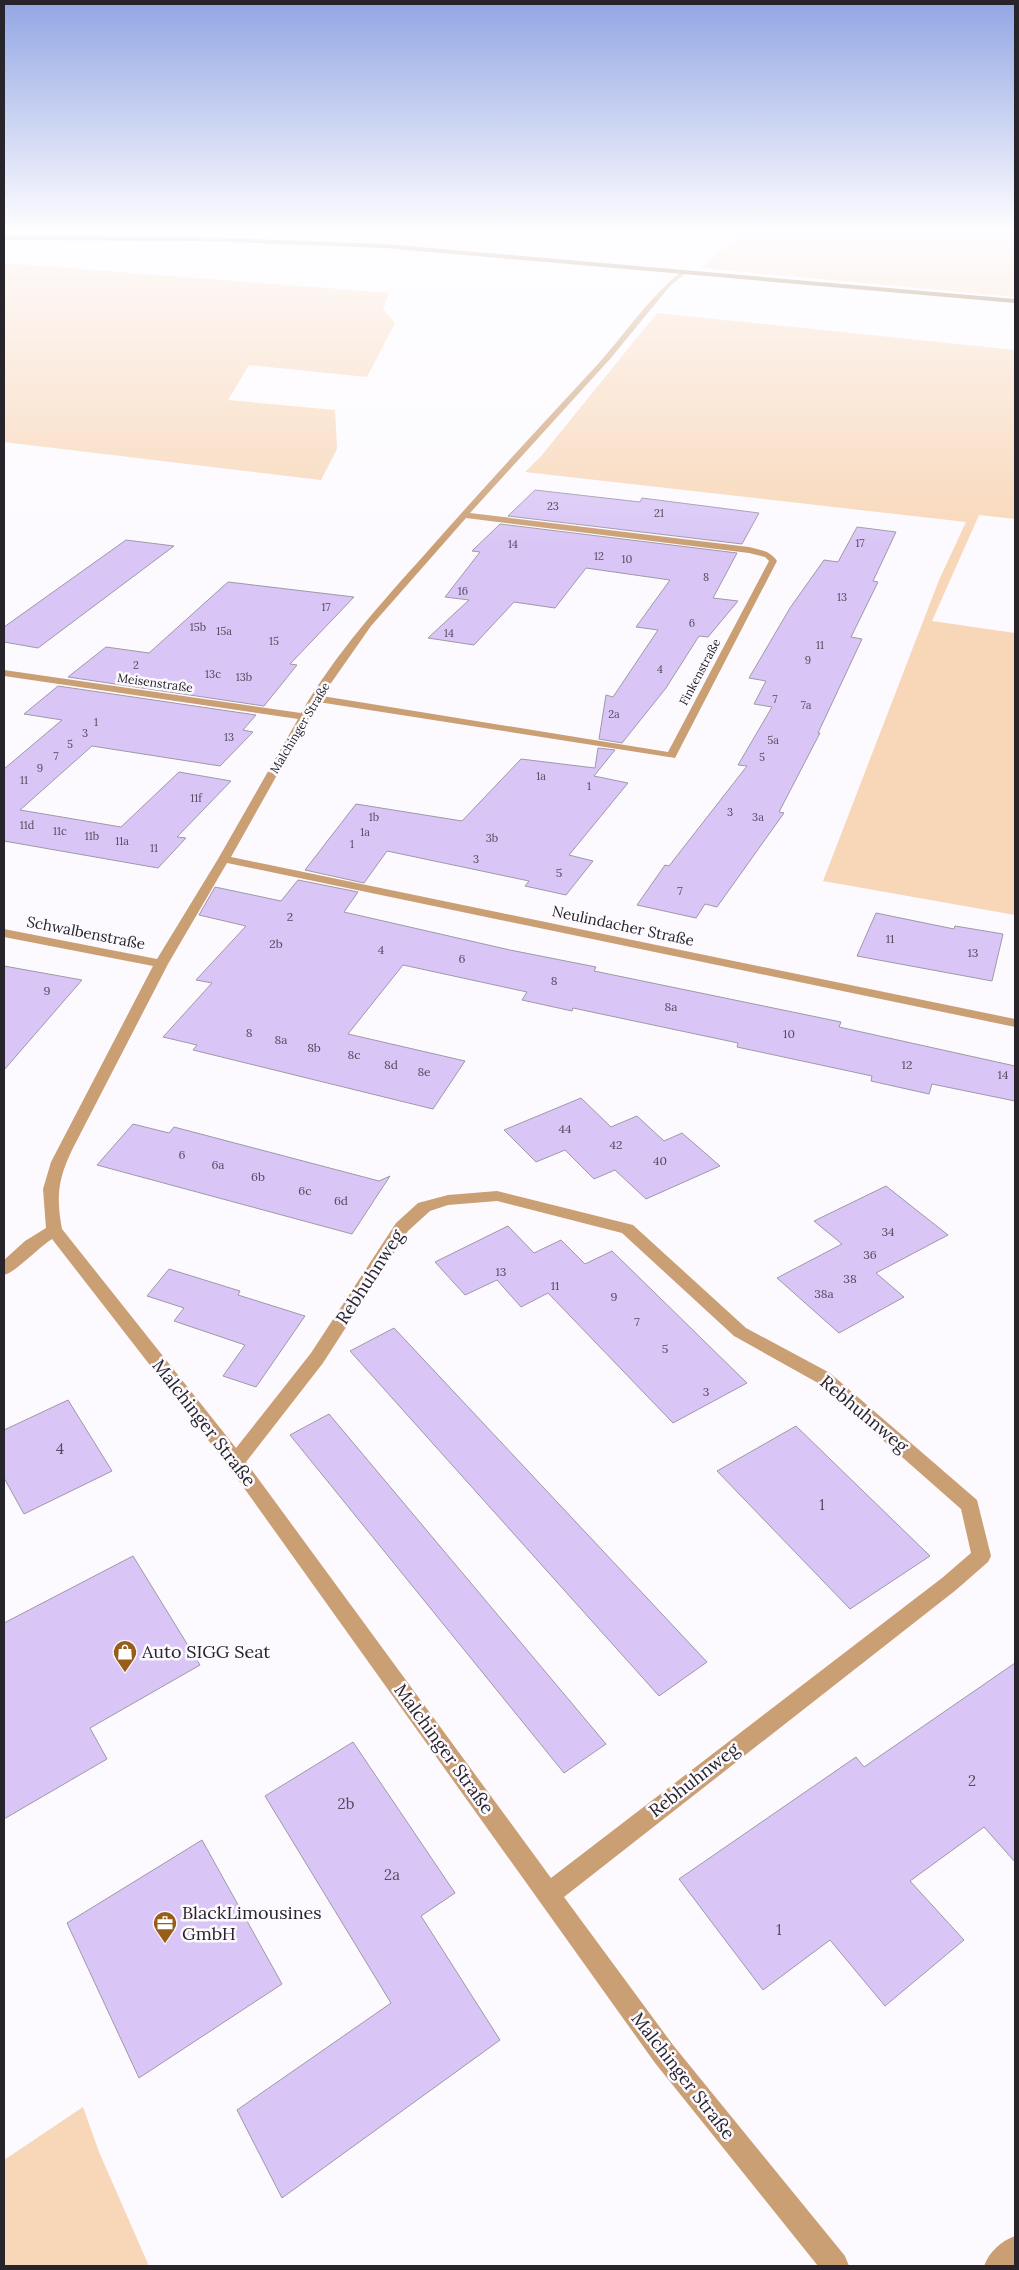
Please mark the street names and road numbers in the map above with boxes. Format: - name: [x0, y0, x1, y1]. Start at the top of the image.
- street label: Finkenstraße: [676, 635, 724, 708]
- street label: Meisenstraße: [116, 670, 194, 695]
- street label: Malchinger Straße: [266, 679, 333, 776]
- street label: Neulindacher Straße: [550, 901, 696, 950]
- street label: Schwalbenstraße: [25, 912, 147, 953]
- street label: Rebhuhnweg: [330, 1224, 409, 1328]
- street label: Malchinger Straße: [148, 1354, 261, 1491]
- street label: Rebhuhnweg: [815, 1370, 914, 1458]
- street label: Malchinger Straße: [389, 1679, 499, 1818]
- street label: Rebhuhnweg: [644, 1737, 744, 1822]
- street label: Malchinger Straße: [627, 2007, 740, 2144]

